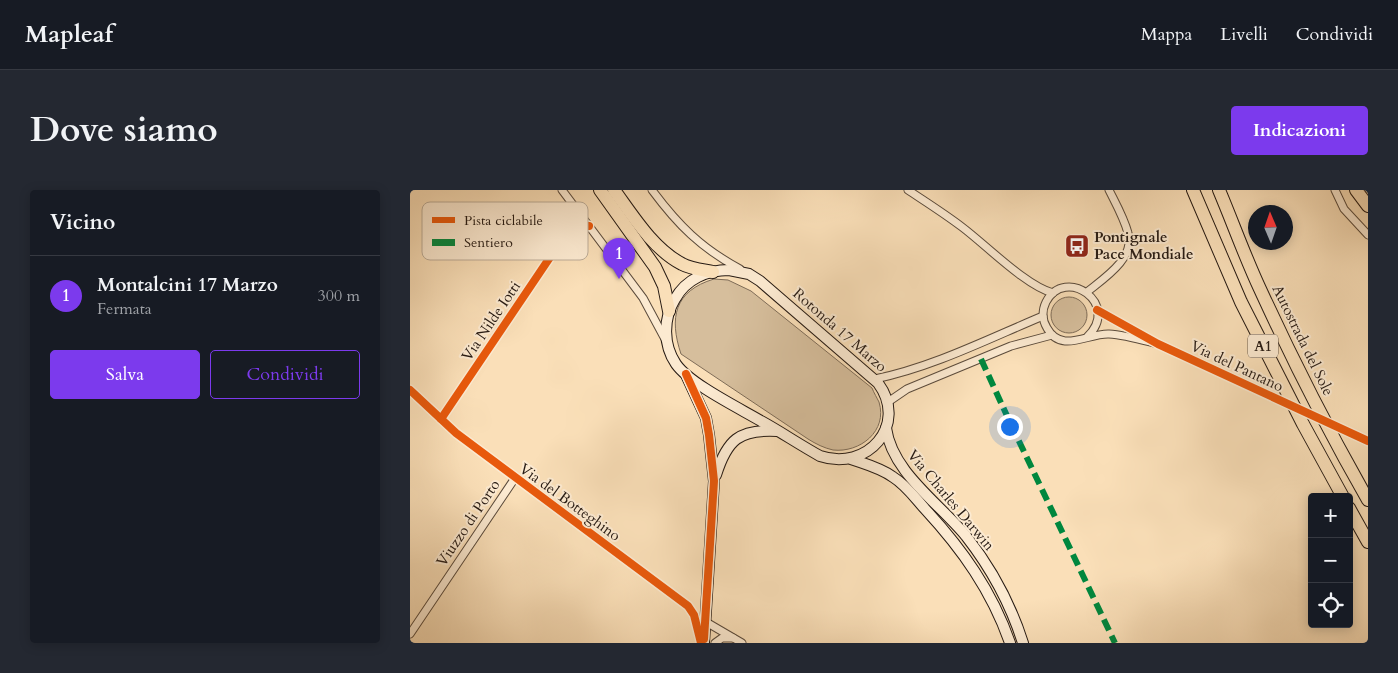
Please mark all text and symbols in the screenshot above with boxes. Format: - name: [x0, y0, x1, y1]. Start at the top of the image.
- text: Mapleaf: [25, 18, 113, 51]
- text: Mappa: [1141, 22, 1192, 47]
- text: Livelli: [1220, 22, 1268, 47]
- text: Condividi: [1296, 22, 1373, 47]
- text: Dove siamo: [30, 106, 218, 154]
- button: Indicazioni: [1231, 106, 1368, 155]
- legend: [422, 202, 588, 260]
- north arrow: [1248, 205, 1293, 250]
- text: Vicino: [50, 208, 115, 237]
- text: Pista ciclabile: [464, 211, 543, 230]
- place label: Pontignale Pace Mondiale: [1094, 227, 1193, 264]
- text: Sentiero: [464, 233, 513, 252]
- bus stop icon: Pontignale Pace Mondiale: [1064, 233, 1090, 259]
- pin: 1: [603, 238, 635, 279]
- text: Montalcini 17 Marzo: [97, 272, 278, 298]
- street label: Via Nilde Iotti: [457, 277, 525, 365]
- street label: Autostrada del Sole: [1268, 281, 1339, 399]
- street label: Rotonda 17 Marzo: [789, 284, 891, 376]
- text: 1: [62, 285, 70, 307]
- text: 300 m: [318, 285, 360, 307]
- text: Fermata: [97, 298, 152, 320]
- road number: A1: [1248, 334, 1278, 358]
- street label: Via del Pantano: [1187, 336, 1287, 396]
- button: Salva: [50, 350, 200, 399]
- button: Condividi: [210, 350, 360, 399]
- your location: [997, 414, 1023, 440]
- street label: Via Charles Darwin: [903, 445, 999, 555]
- street label: Via del Botteghino: [515, 459, 625, 545]
- street label: Viuzzo di Porto: [432, 476, 504, 570]
- map controls: [1308, 493, 1353, 628]
- button: +: [1308, 493, 1353, 538]
- button: −: [1308, 538, 1353, 583]
- button: locate: [1308, 583, 1353, 628]

